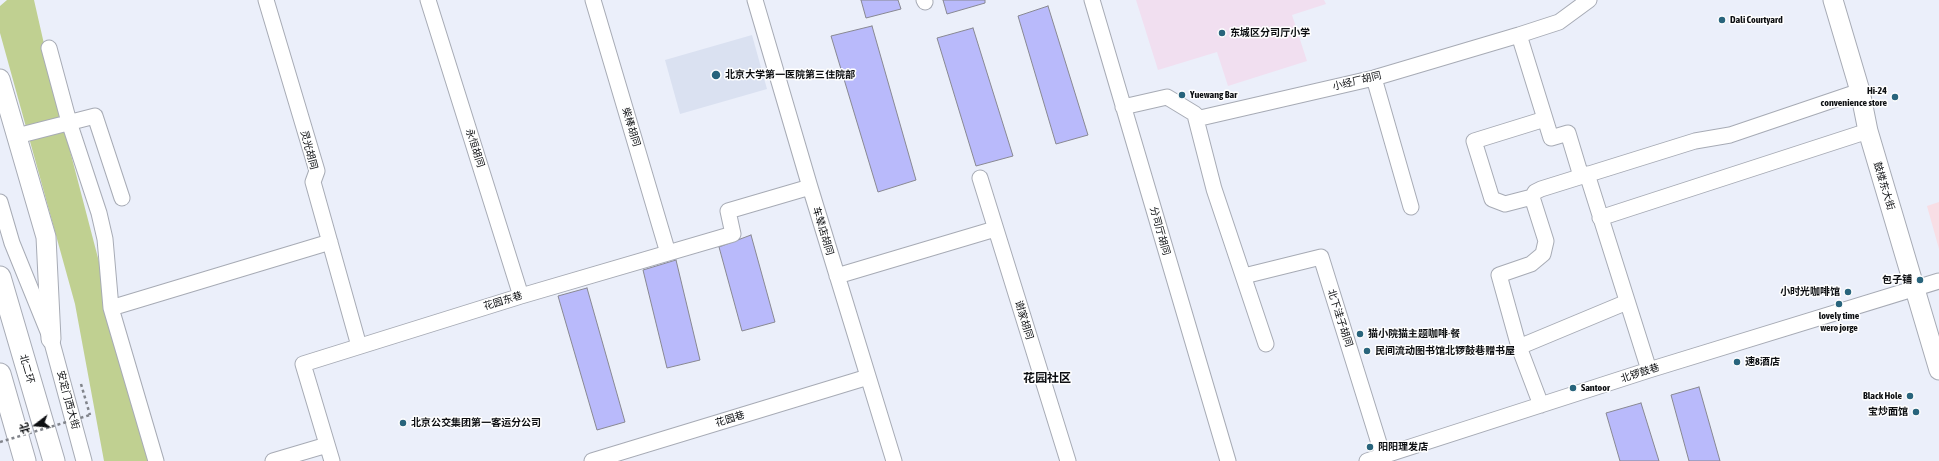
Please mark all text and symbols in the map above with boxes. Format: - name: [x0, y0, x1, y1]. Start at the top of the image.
- place label: Dali Courtyard: [1730, 14, 1783, 26]
- marker: Dali Courtyard: [1717, 15, 1727, 25]
- place label: 东城区分司厅小学: [1230, 27, 1310, 39]
- marker: 东城区分司厅小学: [1217, 28, 1227, 38]
- marker: 北京大学第一医院第三住院部: [710, 69, 722, 81]
- place label: 北京大学第一医院第三住院部: [725, 69, 855, 81]
- street label: 小经厂胡同: [1331, 69, 1383, 93]
- place label: Hi-24 convenience store: [1821, 85, 1887, 108]
- place label: Yuewang Bar: [1190, 89, 1237, 101]
- marker: Yuewang Bar: [1177, 90, 1187, 100]
- marker: Hi-24 convenience store: [1890, 92, 1900, 102]
- street label: 柴棒胡同: [619, 106, 643, 148]
- street label: 永恒胡同: [463, 127, 487, 169]
- street label: 灵光胡同: [298, 129, 320, 171]
- street label: 鼓楼东大街: [1871, 160, 1897, 212]
- street label: 车辇店胡同: [810, 205, 836, 257]
- street label: 分司厅胡同: [1147, 205, 1173, 257]
- place label: 包子铺: [1882, 274, 1912, 286]
- marker: 包子铺: [1915, 275, 1925, 285]
- place label: 小时光咖啡馆: [1780, 286, 1840, 298]
- marker: 小时光咖啡馆: [1843, 287, 1853, 297]
- street label: 北下洼子胡同: [1325, 288, 1355, 348]
- street label: 花园东巷: [482, 289, 524, 313]
- street label: 谢家胡同: [1012, 299, 1036, 341]
- marker: lovely time wero jorge: [1834, 299, 1844, 309]
- place label: lovely time wero jorge: [1819, 310, 1859, 334]
- place label: 猫小院猫主题咖啡·餐: [1368, 328, 1460, 340]
- marker: 猫小院猫主题咖啡·餐: [1355, 329, 1365, 339]
- place label: 民间流动图书馆北锣鼓巷赠书屋: [1375, 345, 1515, 357]
- marker: 民间流动图书馆北锣鼓巷赠书屋: [1362, 346, 1372, 356]
- street label: 北二环: [17, 353, 37, 385]
- place label: 速8酒店: [1745, 356, 1780, 368]
- marker: 速8酒店: [1732, 357, 1742, 367]
- street label: 北锣鼓巷: [1619, 361, 1661, 385]
- street label: 安定门西大街: [54, 369, 82, 431]
- district label: 花园社区: [1023, 371, 1071, 385]
- place label: Santoor: [1581, 382, 1610, 394]
- marker: Santoor: [1568, 383, 1578, 393]
- place label: Black Hole: [1863, 390, 1902, 402]
- marker: Black Hole: [1905, 391, 1915, 401]
- north arrow: [16, 405, 56, 445]
- place label: 宝炒面馆: [1868, 406, 1908, 418]
- marker: 宝炒面馆: [1911, 407, 1921, 417]
- street label: 花园巷: [714, 409, 746, 429]
- place label: 北京公交集团第一客运分公司: [411, 417, 541, 429]
- marker: 北京公交集团第一客运分公司: [398, 418, 408, 428]
- text: 北: [17, 421, 32, 435]
- place label: 阳阳理发店: [1378, 441, 1428, 453]
- marker: 阳阳理发店: [1365, 442, 1375, 452]

